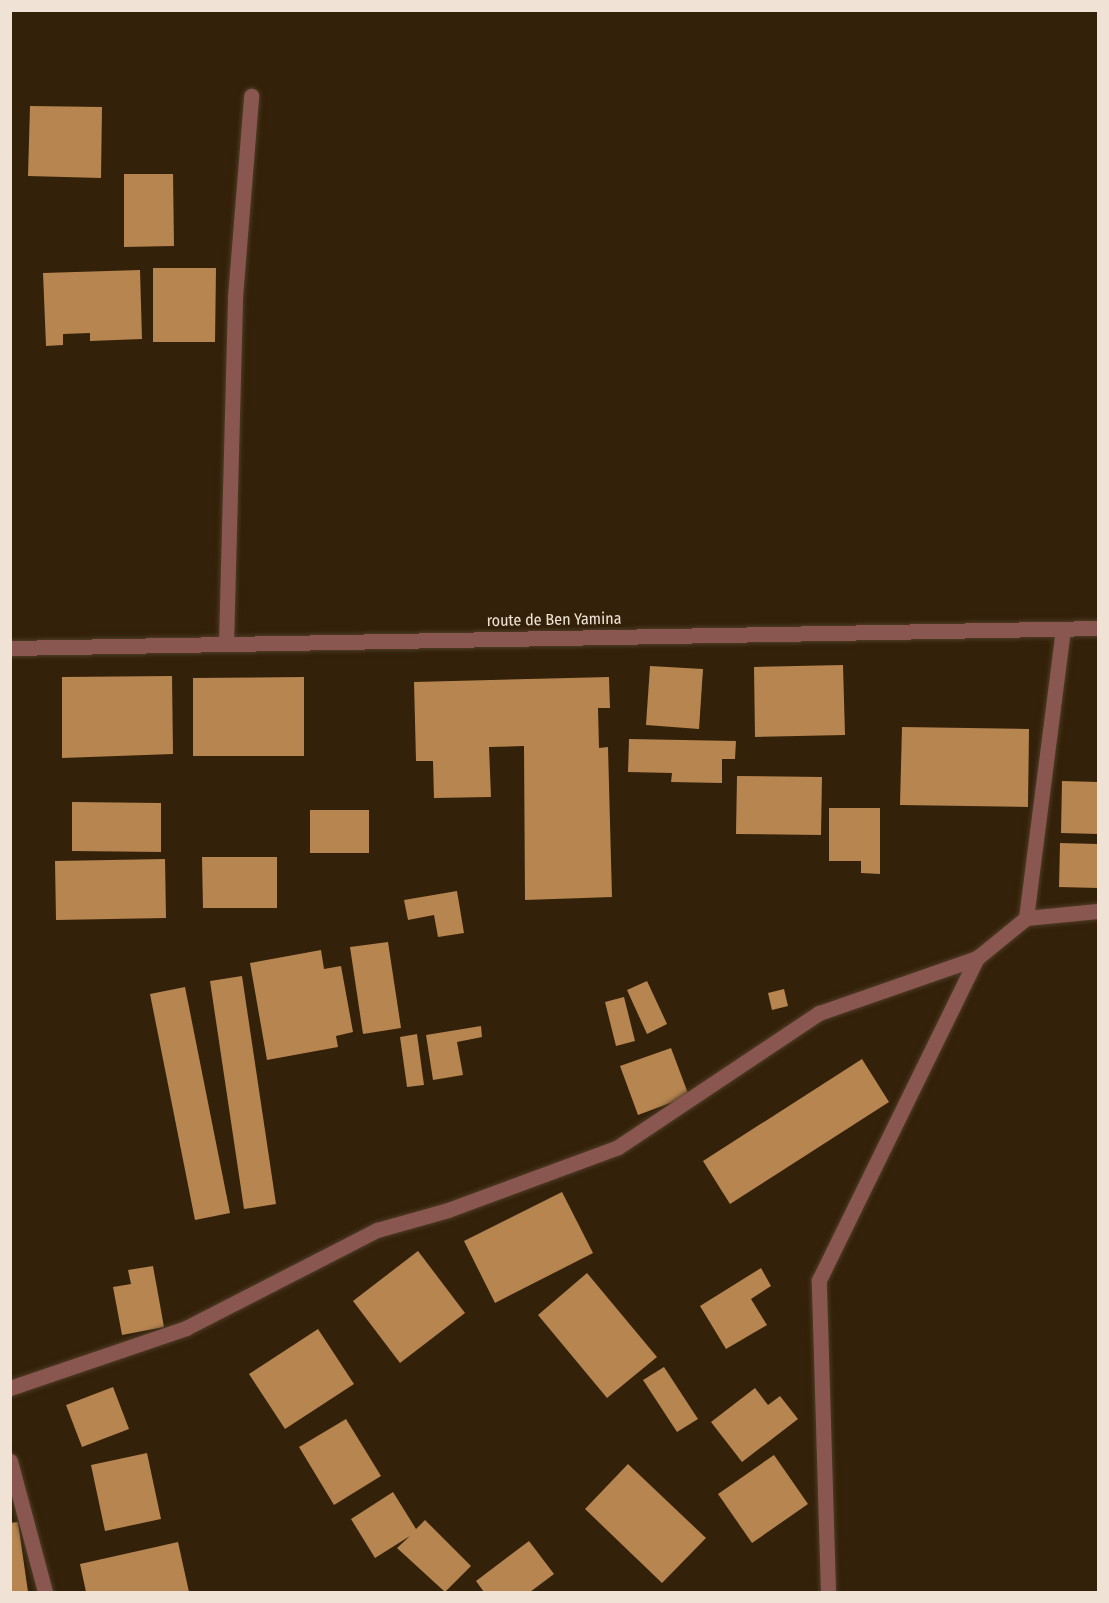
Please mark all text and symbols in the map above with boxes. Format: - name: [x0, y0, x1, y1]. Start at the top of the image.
- street label: route de Ben Yamina: [486, 609, 622, 631]

